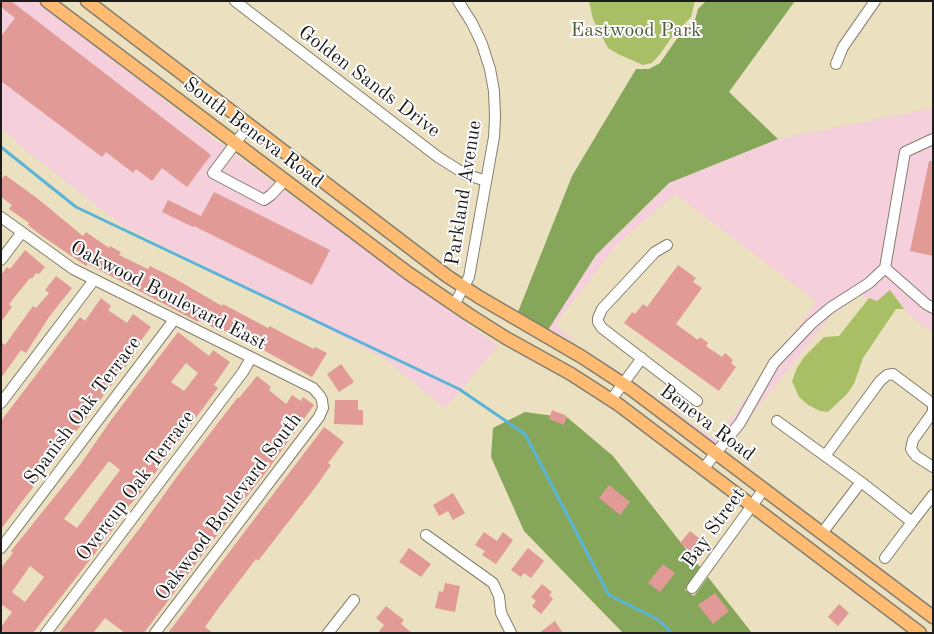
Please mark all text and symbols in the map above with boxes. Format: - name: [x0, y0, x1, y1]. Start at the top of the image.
- park label: Eastwood Park: [571, 19, 701, 43]
- street label: Golden Sands Drive: [293, 21, 445, 143]
- street label: South Beneva Road: [178, 72, 328, 194]
- street label: Parkland Avenue: [441, 119, 487, 267]
- street label: Oakwood Boulevard East: [66, 236, 270, 356]
- street label: Spanish Oak Terrace: [19, 332, 147, 490]
- street label: Beneva Road: [655, 379, 759, 467]
- street label: Overcup Oak Terrace: [71, 406, 201, 566]
- street label: Oakwood Boulevard South: [151, 408, 307, 606]
- street label: Bay Street: [677, 484, 751, 572]

